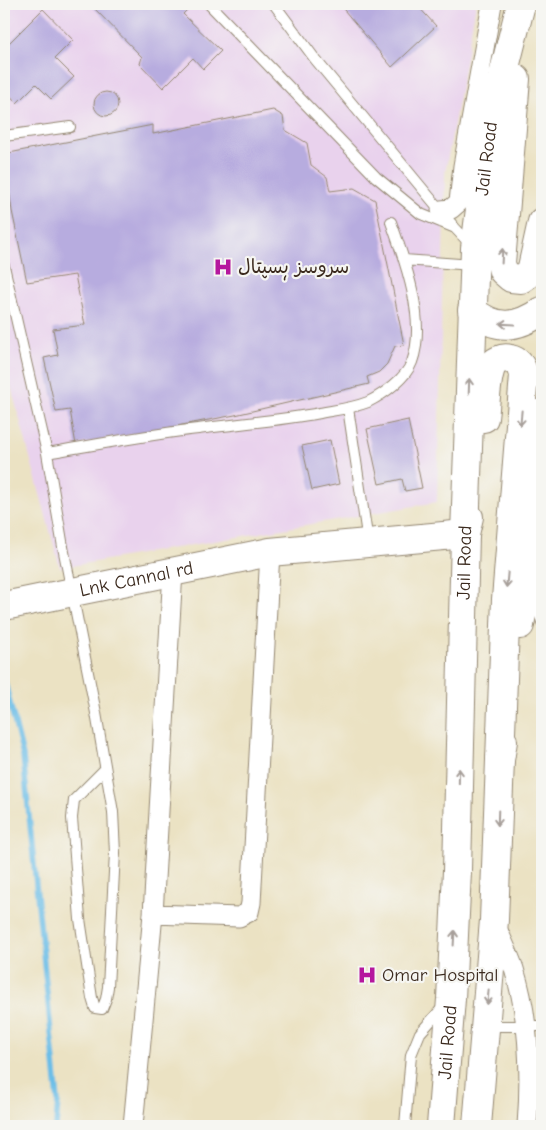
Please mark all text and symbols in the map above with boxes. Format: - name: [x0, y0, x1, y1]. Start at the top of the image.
- street label: Jail Road: [471, 120, 502, 197]
- one-way arrow: [498, 248, 507, 264]
- hospital icon: سروسز ہسپتال: [212, 256, 234, 278]
- place label: سروسز ہسپتال: [238, 256, 349, 281]
- one-way arrow: [499, 320, 515, 329]
- one-way arrow: [464, 378, 474, 394]
- one-way arrow: [516, 410, 525, 426]
- street label: Jail Road: [452, 525, 476, 600]
- street label: Lnk Cannal rd: [78, 557, 195, 601]
- one-way arrow: [503, 572, 512, 588]
- one-way arrow: [454, 768, 464, 784]
- one-way arrow: [493, 809, 502, 825]
- one-way arrow: [449, 930, 458, 946]
- hospital icon: Omar Hospital: [356, 964, 378, 986]
- place label: Omar Hospital: [382, 964, 498, 986]
- one-way arrow: [483, 989, 492, 1005]
- street label: Jail Road: [434, 1004, 461, 1080]

